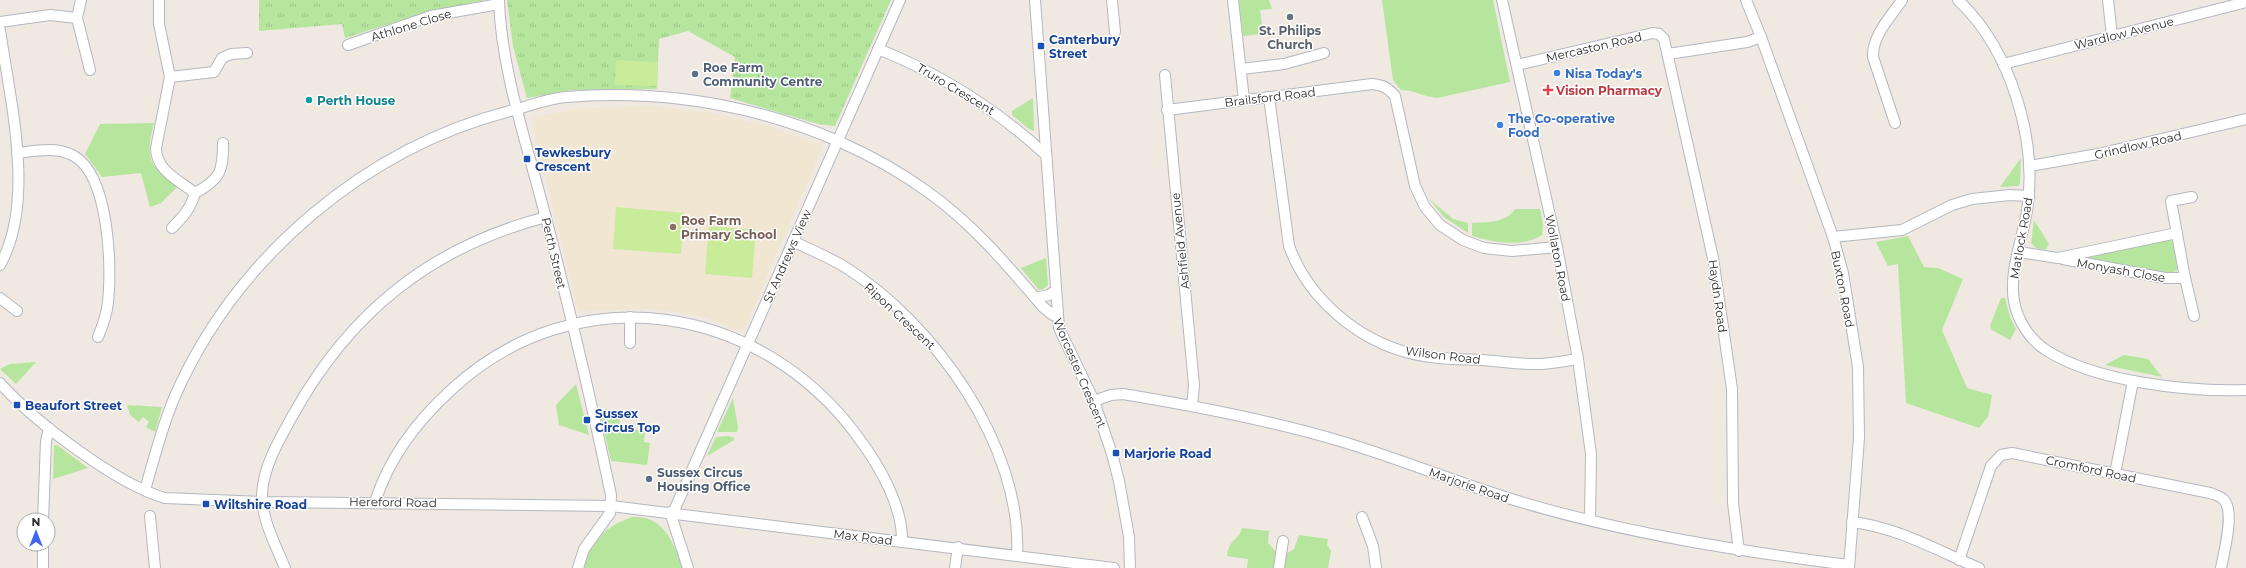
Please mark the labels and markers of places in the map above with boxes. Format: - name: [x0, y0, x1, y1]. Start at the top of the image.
- marker: St. Philips Church: [1285, 12, 1295, 22]
- place label: St. Philips Church: [1259, 23, 1322, 52]
- place label: Canterbury Street: [1049, 32, 1121, 61]
- marker: Canterbury Street: [1036, 41, 1046, 51]
- place label: Roe Farm Community Centre: [703, 60, 823, 89]
- place label: Nisa Today's: [1565, 66, 1643, 81]
- marker: Nisa Today's: [1552, 68, 1562, 78]
- marker: Roe Farm Community Centre: [690, 69, 700, 79]
- place label: Vision Pharmacy: [1555, 83, 1663, 98]
- marker: Vision Pharmacy: [1543, 85, 1553, 95]
- place label: Perth House: [317, 93, 396, 108]
- marker: Perth House: [304, 95, 314, 105]
- place label: The Co-operative Food: [1508, 111, 1616, 140]
- marker: The Co-operative Food: [1495, 120, 1505, 130]
- place label: Tewkesbury Crescent: [535, 145, 612, 174]
- marker: Tewkesbury Crescent: [522, 154, 532, 164]
- place label: Roe Farm Primary School: [681, 213, 777, 242]
- marker: Roe Farm Primary School: [668, 222, 678, 232]
- place label: Beaufort Street: [25, 398, 123, 413]
- marker: Beaufort Street: [12, 400, 22, 410]
- place label: Sussex Circus Top: [595, 406, 660, 435]
- marker: Sussex Circus Top: [582, 415, 592, 425]
- place label: Marjorie Road: [1124, 446, 1212, 461]
- marker: Marjorie Road: [1111, 448, 1121, 458]
- place label: Sussex Circus Housing Office: [657, 465, 751, 494]
- marker: Sussex Circus Housing Office: [644, 474, 654, 484]
- place label: Wiltshire Road: [214, 497, 307, 512]
- marker: Wiltshire Road: [201, 499, 211, 509]

